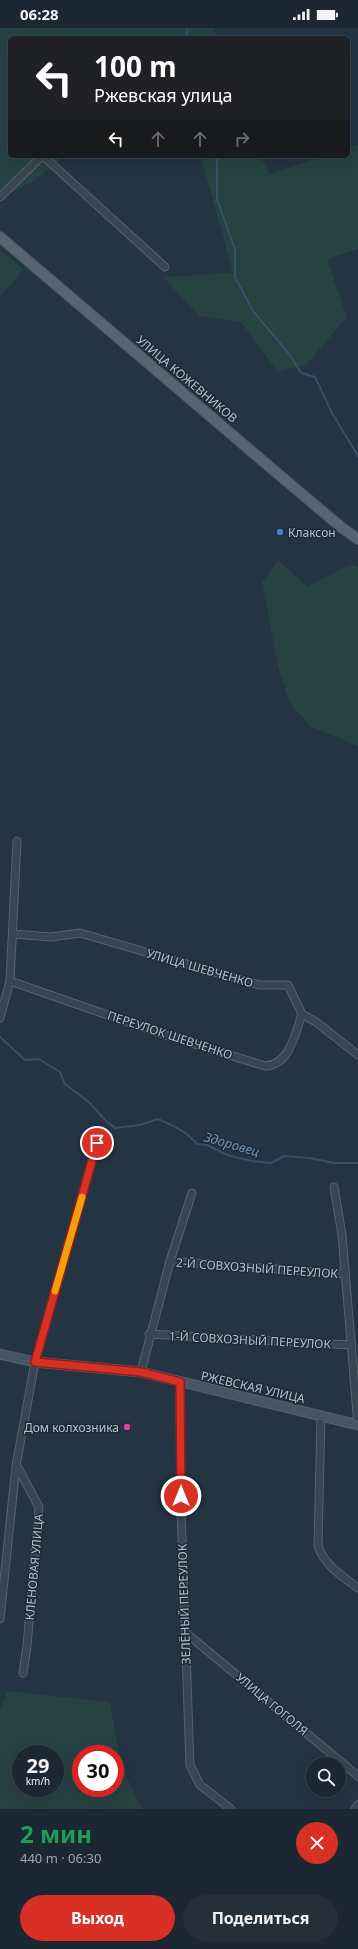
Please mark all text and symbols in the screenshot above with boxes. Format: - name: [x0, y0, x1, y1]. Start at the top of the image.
- text: 06:28: [20, 4, 59, 24]
- text: 100 m: [94, 47, 177, 85]
- icon: left: [28, 52, 80, 104]
- text: Ржевская улица: [94, 83, 232, 107]
- icon: left: [105, 128, 127, 150]
- icon: ahead: [147, 128, 169, 150]
- icon: ahead: [189, 128, 211, 150]
- icon: right: [231, 128, 253, 150]
- street label: УЛИЦА КОЖЕВНИКОВ: [133, 332, 241, 426]
- place label: Клаксон: [288, 524, 336, 541]
- marker: Клаксон: [275, 527, 285, 537]
- street label: УЛИЦА ШЕВЧЕНКО: [145, 945, 255, 991]
- street label: ПЕРЕУЛОК ШЕВЧЕНКО: [105, 1007, 235, 1063]
- pin: [80, 1126, 114, 1160]
- water label: Здоровец: [201, 1127, 262, 1161]
- icon: arrive: [86, 1132, 108, 1154]
- street label: 2-Й СОВХОЗНЫЙ ПЕРЕУЛОК: [176, 1254, 339, 1282]
- street label: 1-Й СОВХОЗНЫЙ ПЕРЕУЛОК: [169, 1327, 332, 1353]
- street label: РЖЕВСКАЯ УЛИЦА: [199, 1367, 307, 1407]
- place label: Дом колхозника: [24, 1419, 119, 1436]
- marker: Дом колхозника: [122, 1422, 132, 1432]
- position arrow: [160, 1475, 202, 1517]
- street label: КЛЕНОВАЯ УЛИЦА: [21, 1513, 47, 1621]
- street label: ЗЕЛЁНЫЙ ПЕРЕУЛОК: [173, 1543, 195, 1665]
- street label: УЛИЦА ГОГОЛЯ: [232, 1669, 312, 1739]
- speed limit sign: 30: [72, 1745, 124, 1797]
- text: 29: [27, 1752, 49, 1779]
- map controls: [306, 1757, 346, 1797]
- button: search: [306, 1757, 346, 1797]
- text: km/h: [26, 1774, 50, 1788]
- text: 2 мин: [20, 1817, 92, 1850]
- button: close: [296, 1822, 338, 1864]
- text: 440 m · 06:30: [20, 1849, 101, 1867]
- button: Выход: [20, 1895, 175, 1941]
- button: Поделиться: [183, 1895, 338, 1941]

